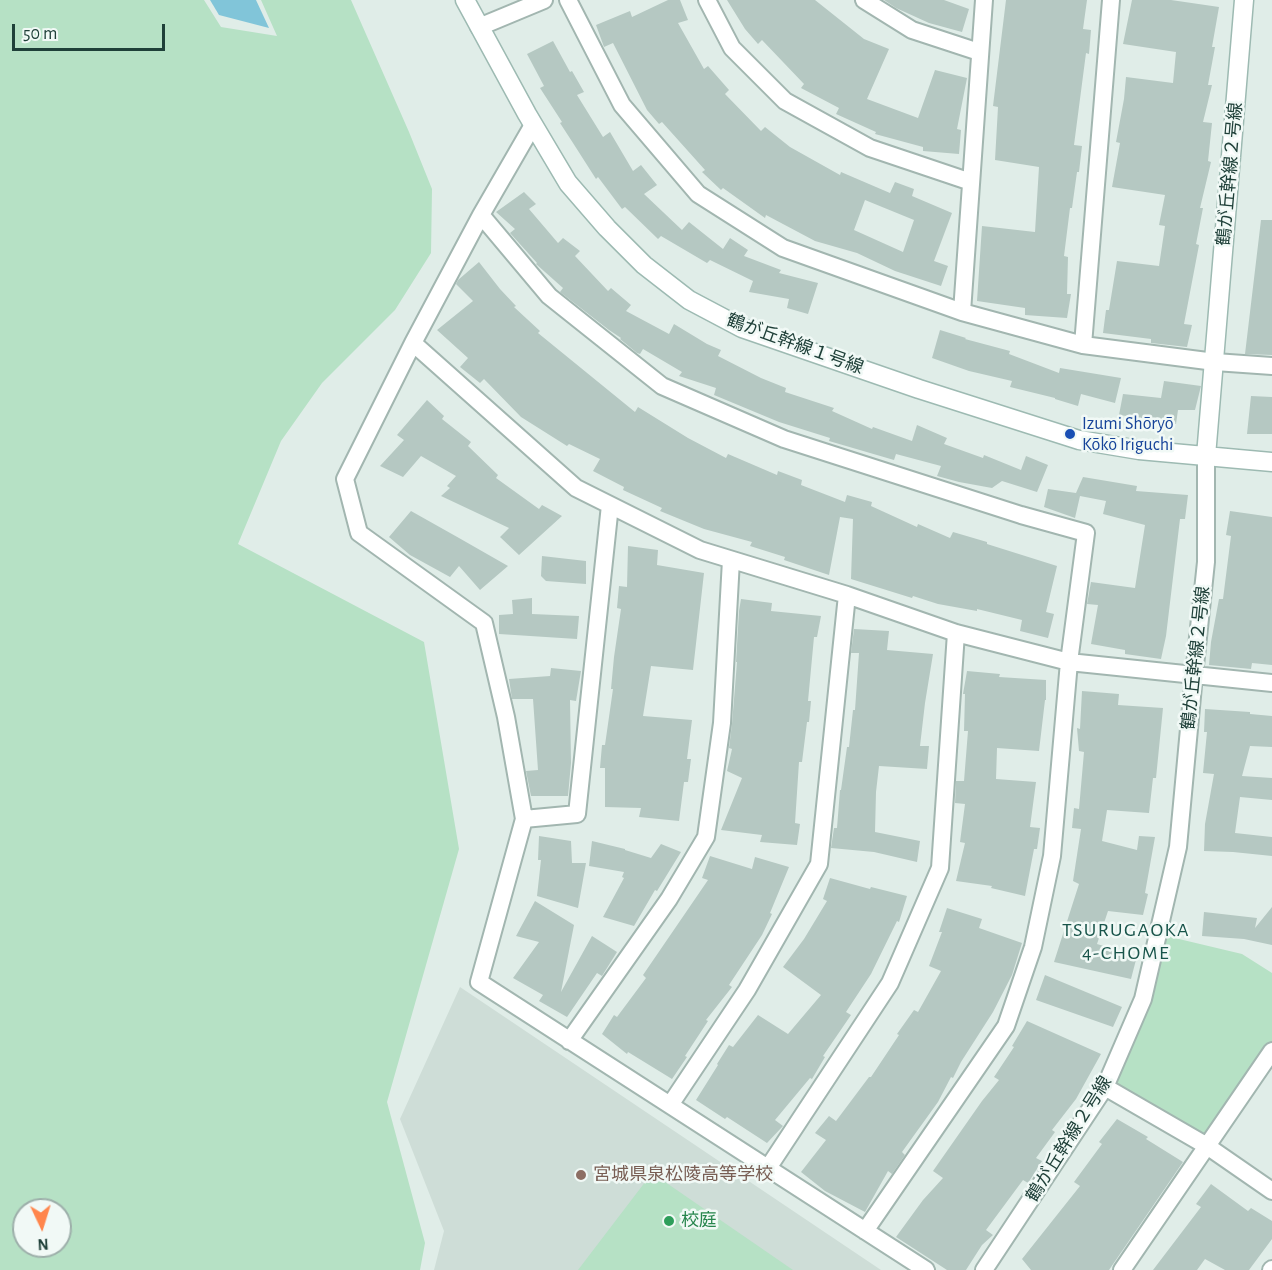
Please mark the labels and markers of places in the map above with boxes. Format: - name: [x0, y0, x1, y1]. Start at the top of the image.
- place label: Izumi Shōryō Kōkō Iriguchi: [1082, 413, 1174, 456]
- marker: Izumi Shōryō Kōkō Iriguchi: [1063, 427, 1077, 441]
- place label: 宮城県泉松陵高等学校: [593, 1164, 773, 1186]
- marker: 宮城県泉松陵高等学校: [574, 1168, 588, 1182]
- place label: 校庭: [681, 1210, 717, 1232]
- marker: 校庭: [662, 1214, 676, 1228]

